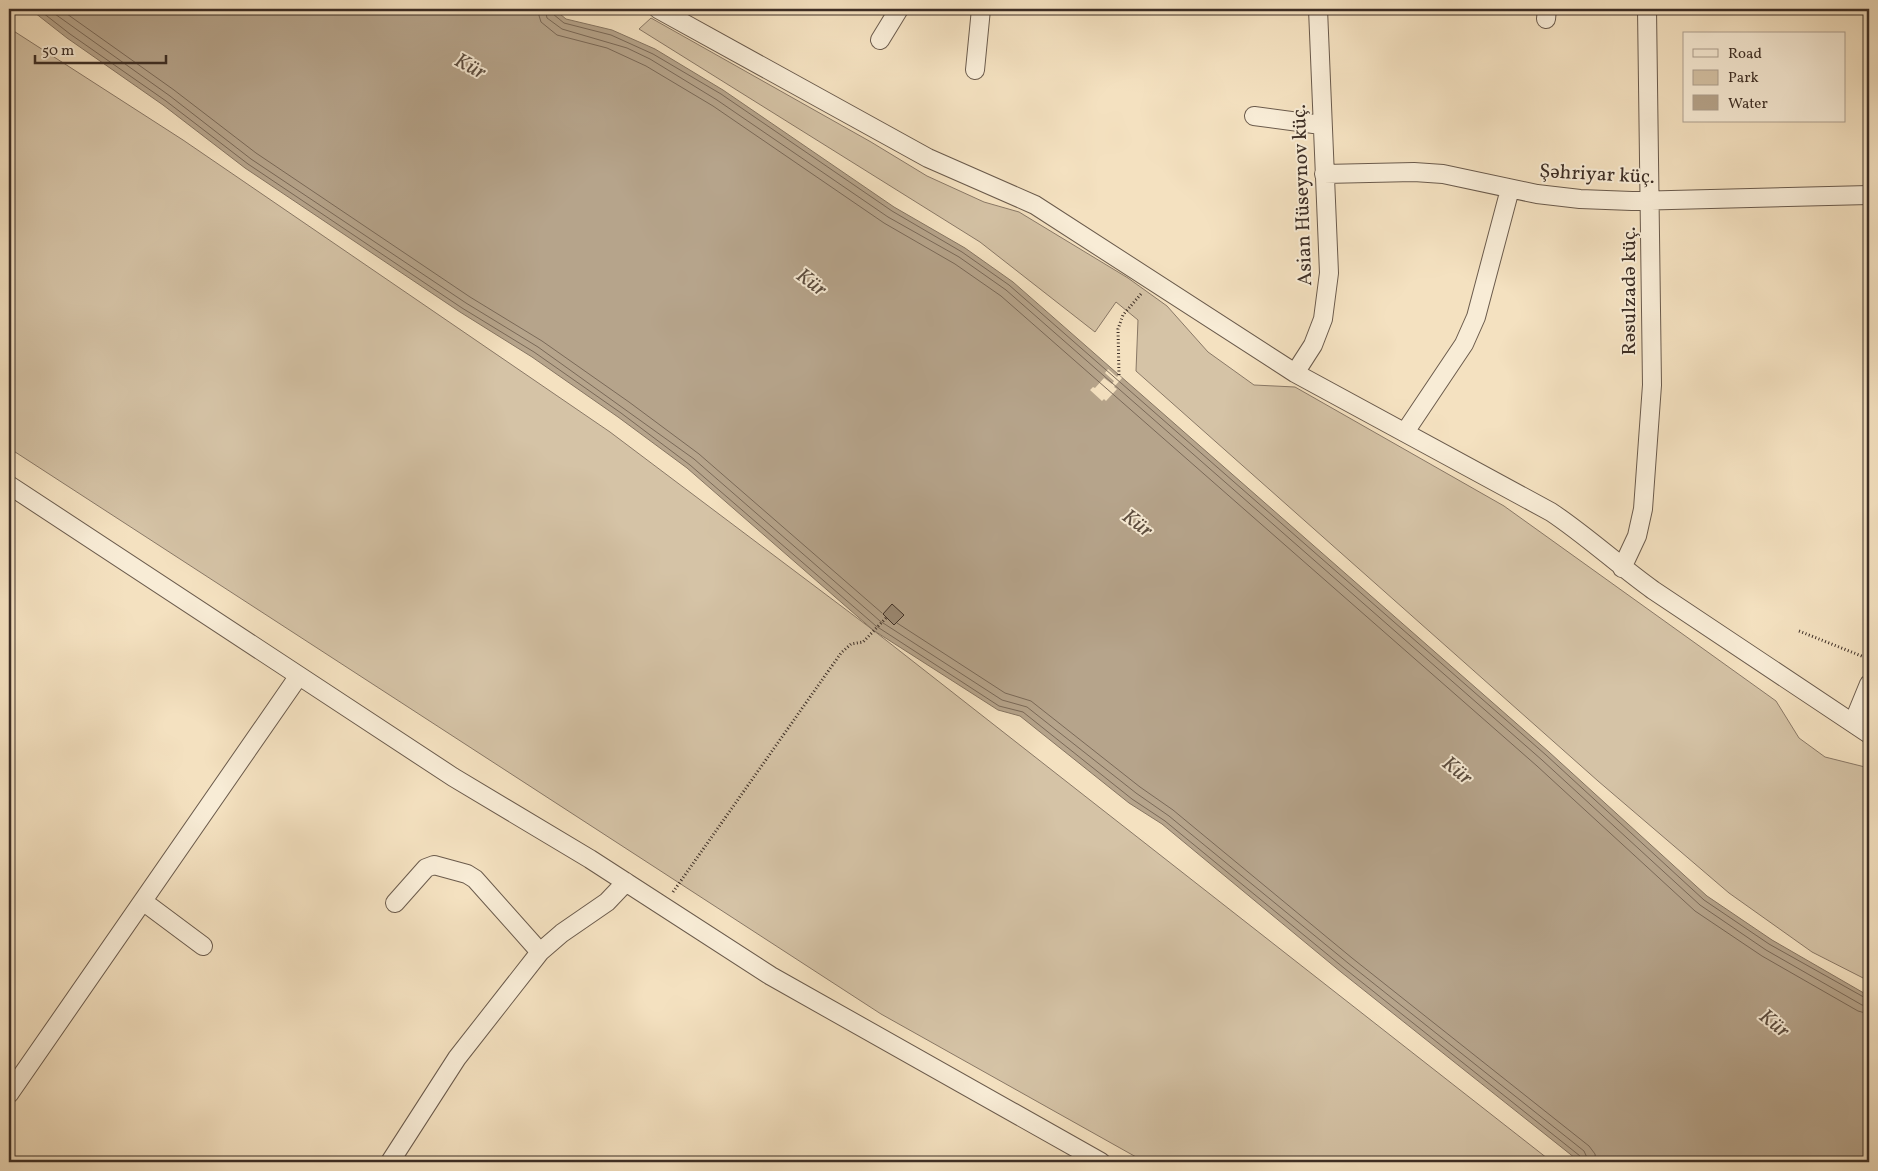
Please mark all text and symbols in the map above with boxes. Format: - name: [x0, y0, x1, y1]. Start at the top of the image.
- scale bar: [35, 32, 166, 64]
- legend: [1683, 32, 1846, 122]
- text: 50 m: [42, 41, 74, 62]
- text: Road: [1728, 44, 1762, 65]
- water label: Kür: [449, 47, 491, 87]
- text: Park: [1728, 68, 1759, 89]
- text: Water: [1728, 94, 1768, 115]
- street label: Asian Hüseynov küç.: [1286, 104, 1320, 286]
- street label: Şəhriyar küç.: [1539, 158, 1655, 192]
- street label: Rəsulzadə küç.: [1616, 226, 1644, 356]
- water label: Kür: [790, 262, 833, 304]
- water label: Kür: [1116, 503, 1159, 545]
- water label: Kür: [1435, 750, 1479, 792]
- water label: Kür: [1752, 1003, 1796, 1045]

